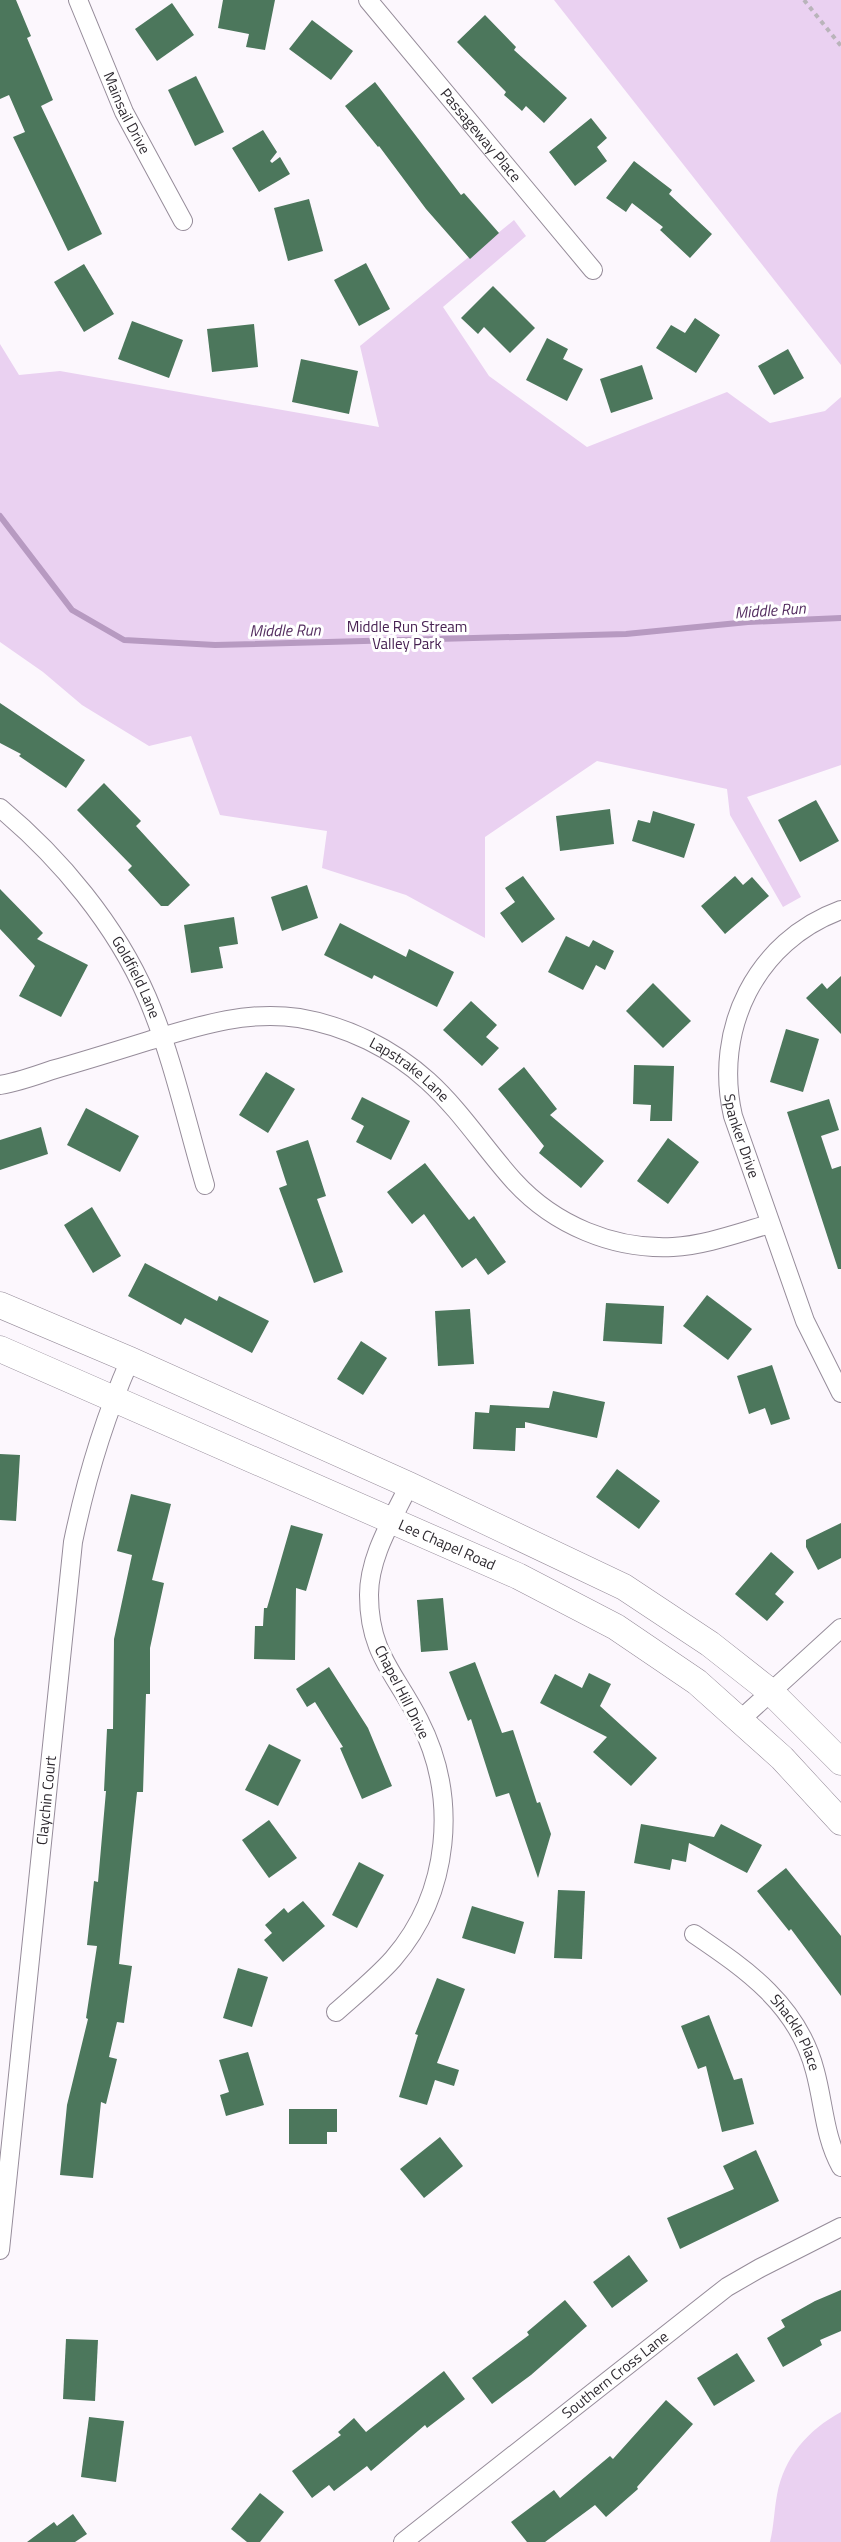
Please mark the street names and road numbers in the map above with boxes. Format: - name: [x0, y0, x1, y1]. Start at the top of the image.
- street label: Mainsail Drive: [98, 68, 157, 158]
- street label: Passageway Place: [435, 83, 527, 187]
- street label: Goldfield Lane: [106, 931, 167, 1022]
- street label: Lapstrake Lane: [365, 1031, 455, 1107]
- street label: Spanker Drive: [718, 1092, 766, 1181]
- street label: Lee Chapel Road: [395, 1513, 499, 1576]
- street label: Chapel Hill Drive: [369, 1641, 436, 1743]
- street label: Claychin Court: [30, 1754, 62, 1846]
- street label: Shackle Place: [765, 1989, 826, 2073]
- street label: Southern Cross Lane: [557, 2325, 673, 2424]

